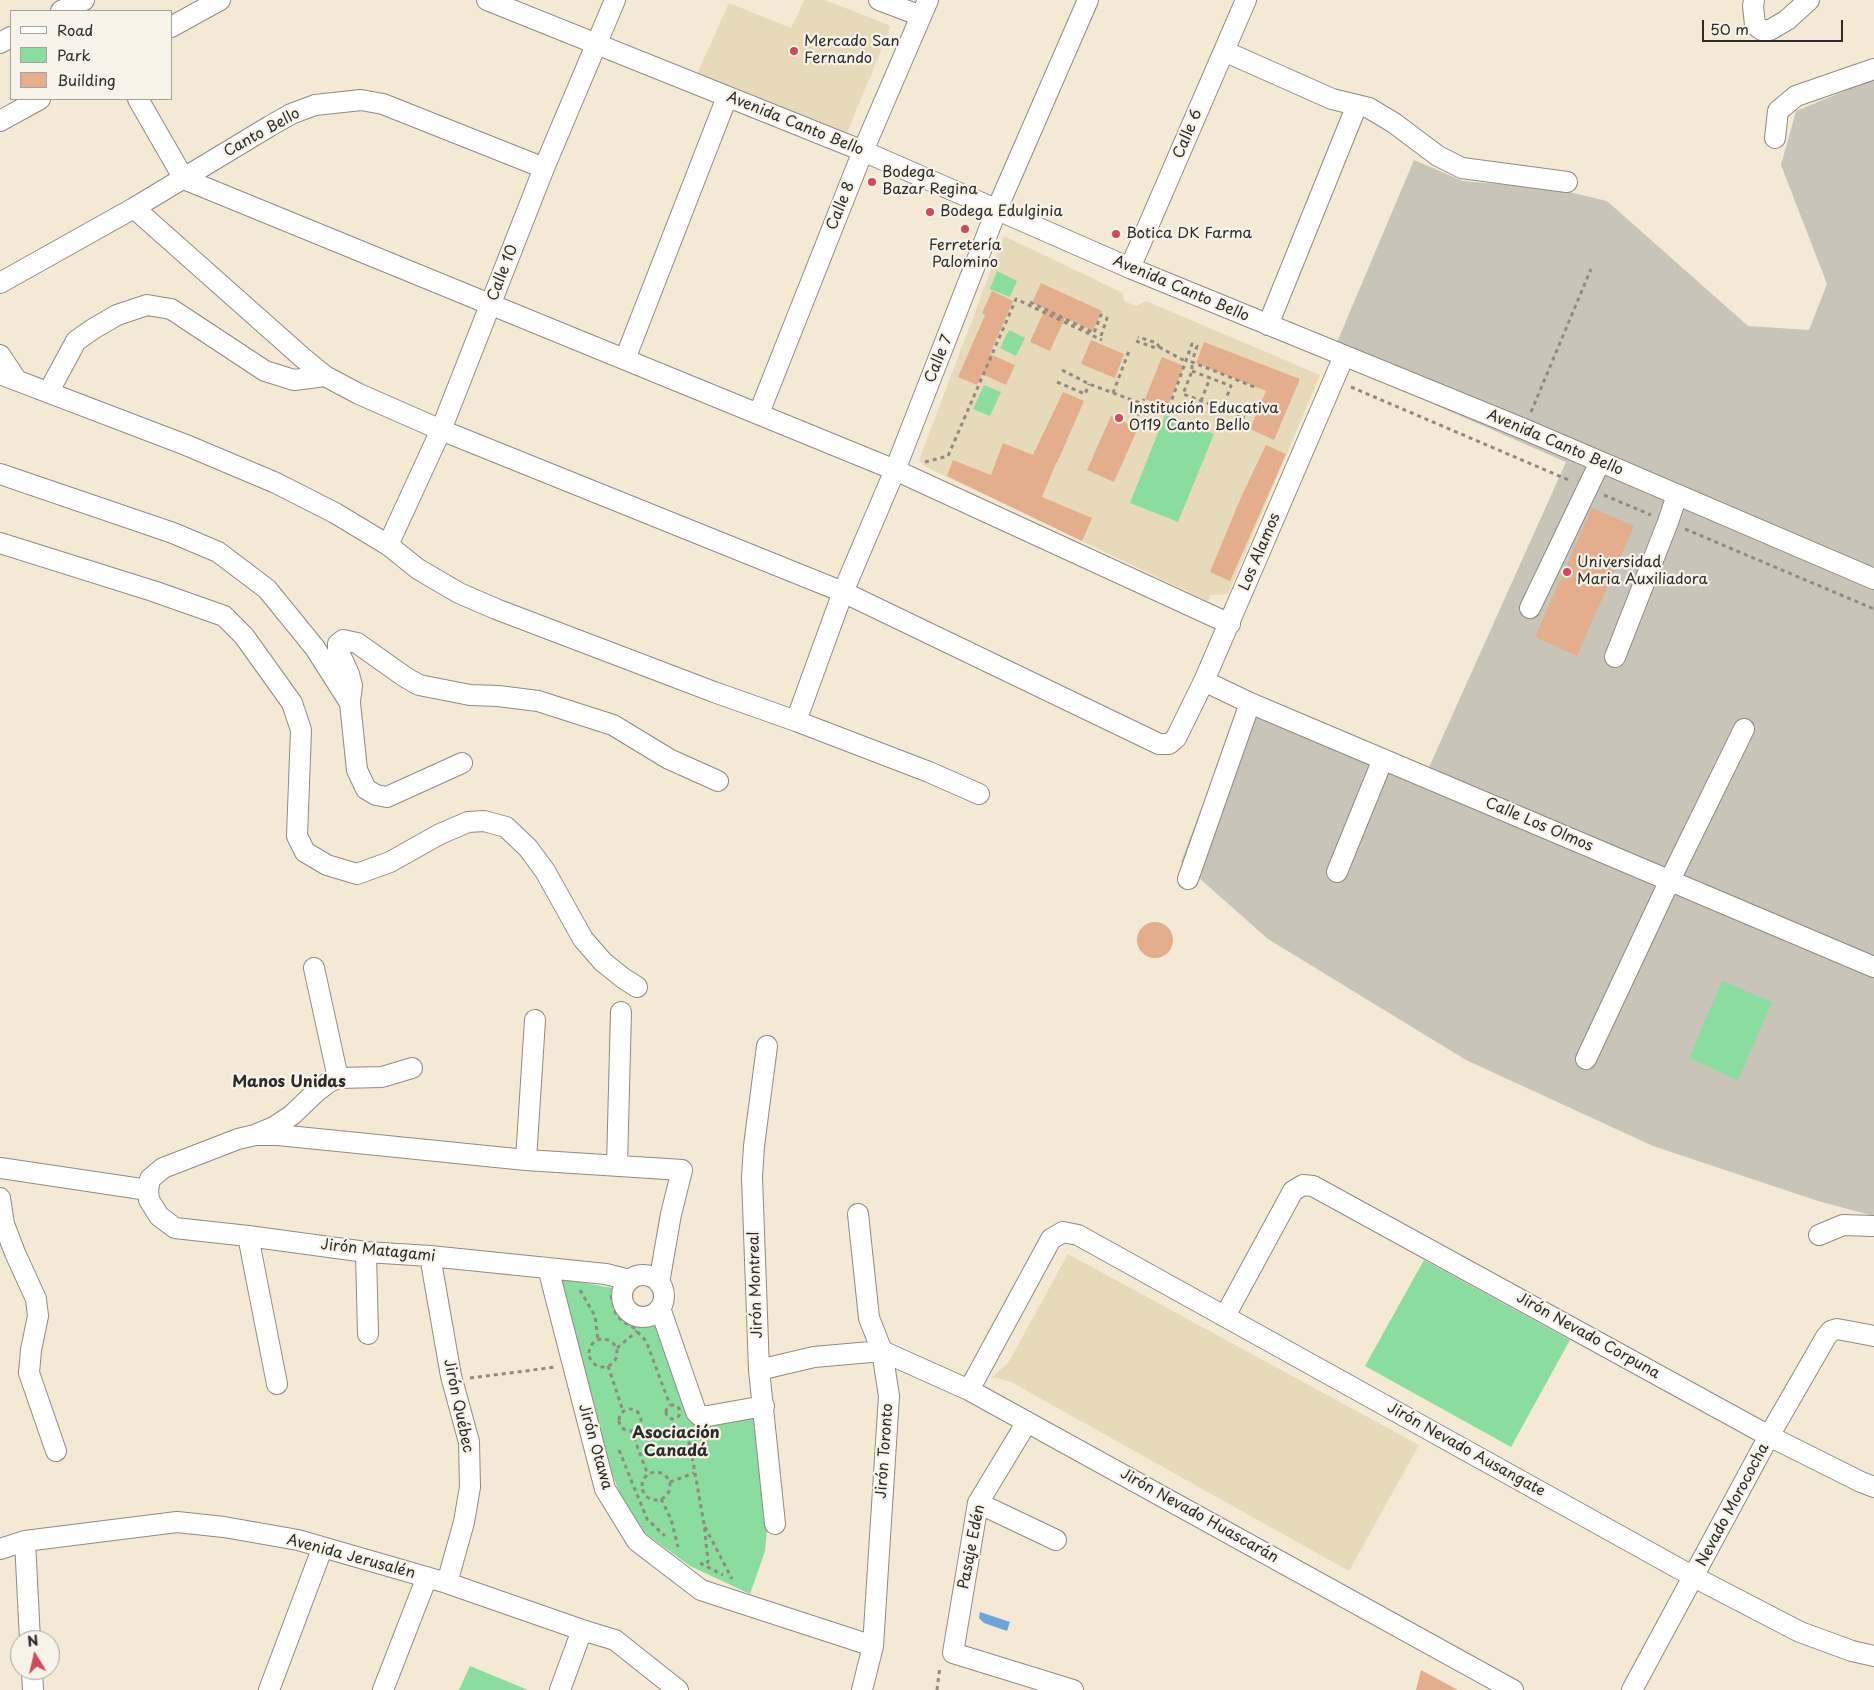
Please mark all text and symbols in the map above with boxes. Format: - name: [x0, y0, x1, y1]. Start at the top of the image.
- legend: [10, 10, 172, 100]
- scale bar: [1704, 10, 1845, 42]
- text: 50 m: [1710, 17, 1749, 40]
- text: Road: [57, 18, 93, 41]
- place label: Mercado San Fernando: [804, 33, 899, 68]
- text: Park: [57, 43, 91, 66]
- marker: Mercado San Fernando: [788, 45, 800, 57]
- text: Building: [57, 68, 116, 91]
- street label: Avenida Canto Bello: [724, 88, 866, 160]
- street label: Canto Bello: [221, 105, 303, 161]
- street label: Calle 6: [1170, 107, 1206, 161]
- place label: Bodega Bazar Regina: [882, 164, 978, 199]
- marker: Bodega Bazar Regina: [866, 176, 878, 188]
- street label: Calle 8: [823, 179, 859, 233]
- place label: Bodega Edulginia: [940, 203, 1063, 221]
- marker: Bodega Edulginia: [924, 206, 936, 218]
- marker: Ferretería Palomino: [959, 223, 971, 235]
- place label: Botica DK Farma: [1126, 225, 1252, 243]
- marker: Botica DK Farma: [1110, 228, 1122, 240]
- place label: Ferretería Palomino: [929, 237, 1001, 272]
- street label: Calle 10: [484, 242, 522, 304]
- street label: Avenida Canto Bello: [1110, 252, 1252, 326]
- street label: Calle 7: [921, 332, 957, 386]
- place label: Institución Educativa 0119 Canto Bello: [1129, 400, 1279, 435]
- street label: Avenida Canto Bello: [1484, 406, 1626, 480]
- marker: Institución Educativa 0119 Canto Bello: [1113, 412, 1125, 424]
- street label: Los Alamos: [1236, 510, 1284, 594]
- place label: Universidad Maria Auxiliadora: [1577, 554, 1708, 589]
- marker: Universidad Maria Auxiliadora: [1561, 566, 1573, 578]
- street label: Calle Los Olmos: [1482, 794, 1596, 856]
- district label: Manos Unidas: [232, 1073, 346, 1093]
- street label: Jirón Montreal: [745, 1231, 767, 1339]
- street label: Jirón Matagami: [320, 1236, 436, 1266]
- street label: Jirón Nevado Corpuna: [1513, 1289, 1663, 1383]
- street label: Jirón Québec: [439, 1358, 477, 1454]
- street label: Jirón Nevado Ausangate: [1384, 1399, 1548, 1501]
- street label: Jirón Otawa: [574, 1402, 616, 1492]
- street label: Jirón Toronto: [873, 1403, 897, 1499]
- district label: Asociación Canadá: [632, 1424, 720, 1462]
- street label: Nevado Morococha: [1693, 1440, 1773, 1570]
- street label: Jirón Nevado Huascarán: [1117, 1465, 1281, 1567]
- street label: Pasaje Edén: [955, 1503, 989, 1591]
- street label: Avenida Jerusalén: [285, 1531, 417, 1583]
- text: N: [26, 1629, 40, 1652]
- north arrow: [10, 1630, 60, 1680]

